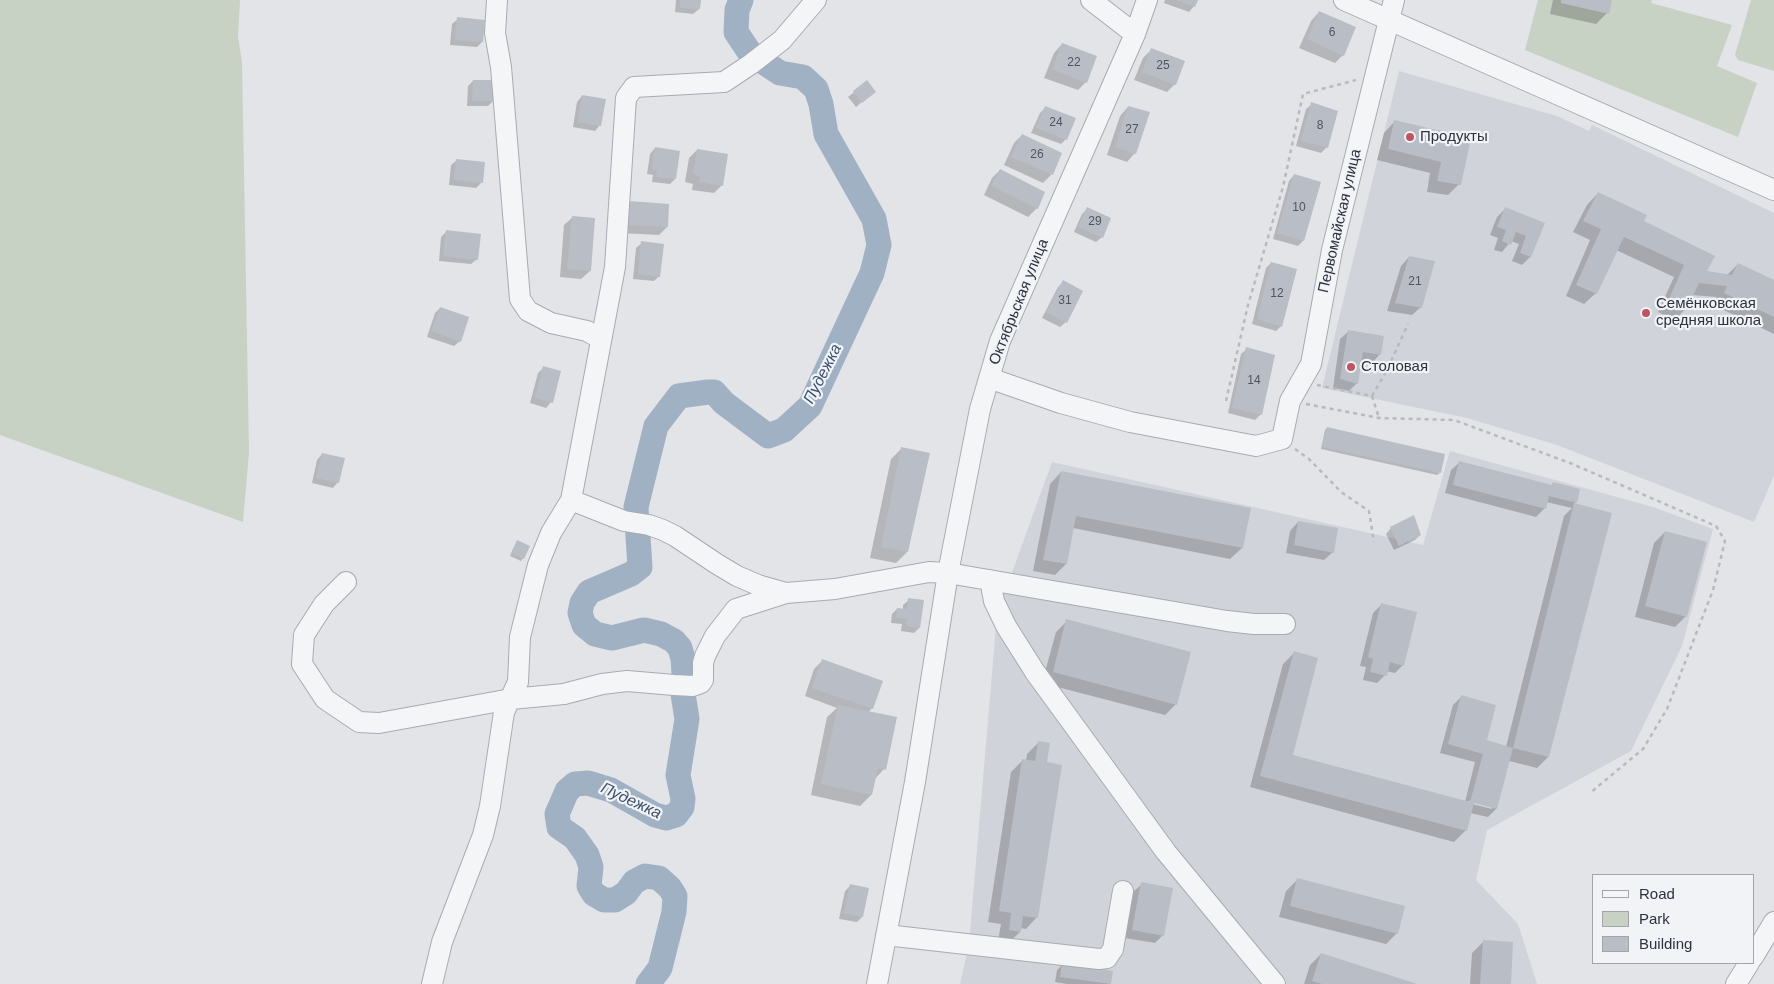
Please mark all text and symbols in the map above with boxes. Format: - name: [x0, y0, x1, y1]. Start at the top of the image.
- house number: 6: [1329, 26, 1335, 40]
- house number: 22: [1067, 56, 1081, 70]
- house number: 25: [1156, 59, 1170, 73]
- house number: 24: [1049, 116, 1063, 130]
- house number: 8: [1317, 119, 1323, 133]
- house number: 27: [1125, 123, 1139, 137]
- place label: Продукты: [1420, 128, 1488, 146]
- marker: Продукты: [1404, 131, 1416, 143]
- street label: Первомайская улица: [1315, 147, 1365, 295]
- house number: 26: [1030, 148, 1044, 162]
- house number: 10: [1292, 201, 1306, 215]
- house number: 29: [1088, 215, 1102, 229]
- street label: Октябрьская улица: [985, 236, 1053, 368]
- house number: 21: [1408, 275, 1422, 289]
- house number: 12: [1270, 287, 1284, 301]
- house number: 31: [1058, 294, 1072, 308]
- place label: Семёнковская средняя школа: [1656, 295, 1761, 330]
- marker: Семёнковская средняя школа: [1640, 307, 1652, 319]
- water label: Пудежка: [800, 341, 846, 407]
- place label: Столовая: [1361, 358, 1428, 376]
- marker: Столовая: [1345, 361, 1357, 373]
- house number: 14: [1247, 374, 1261, 388]
- water label: Пудежка: [598, 779, 664, 823]
- legend: [1592, 874, 1754, 964]
- text: Road: [1639, 885, 1675, 902]
- text: Park: [1639, 910, 1670, 927]
- text: Building: [1639, 935, 1692, 952]

